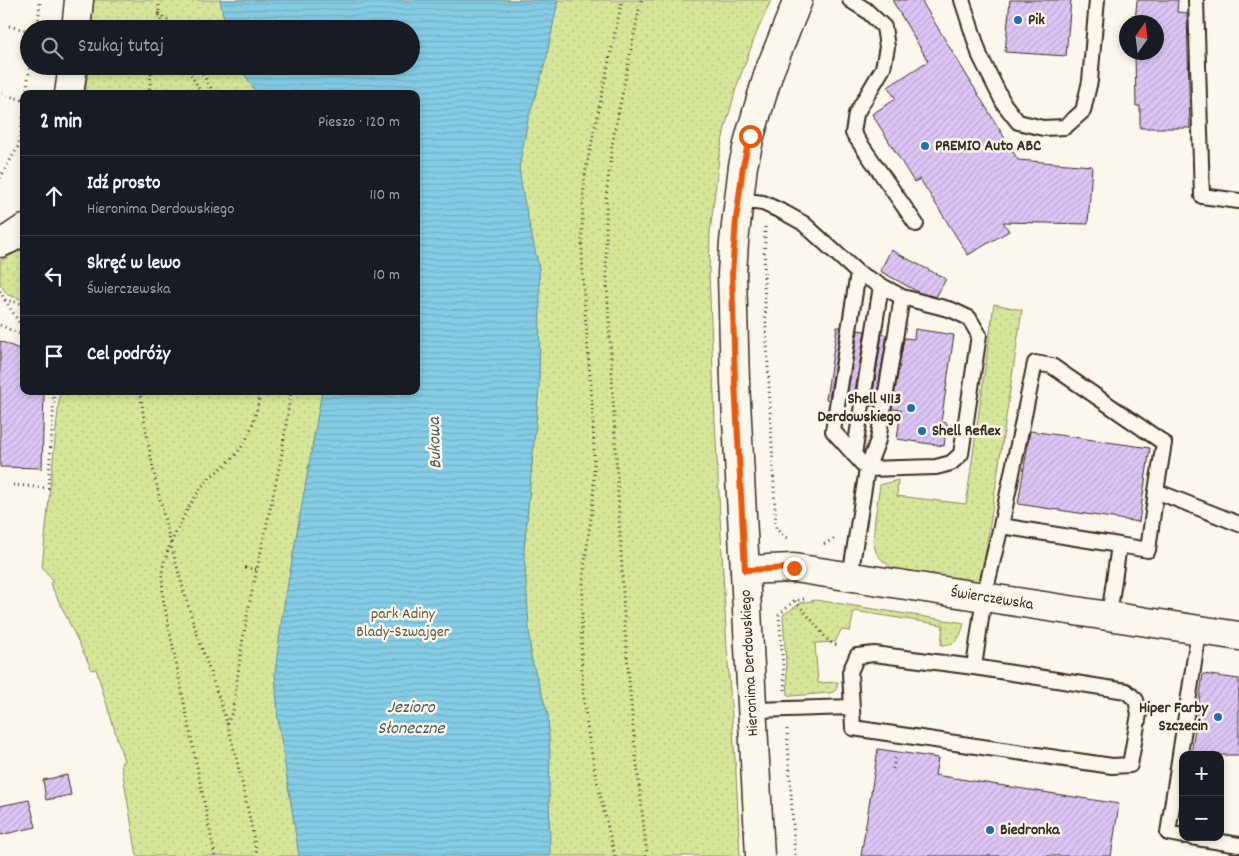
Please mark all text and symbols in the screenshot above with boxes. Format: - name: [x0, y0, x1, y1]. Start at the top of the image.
- place label: Pik: [1028, 9, 1045, 32]
- marker: Pik: [1012, 14, 1024, 26]
- north arrow: [1119, 15, 1164, 60]
- search box: [20, 20, 420, 75]
- icon: search: [38, 34, 66, 62]
- text: Szukaj tutaj: [78, 34, 164, 61]
- text: 2 min: [40, 108, 82, 138]
- text: Pieszo · 120 m: [318, 111, 400, 134]
- route start: [739, 125, 762, 148]
- place label: PREMIO Auto ABC: [935, 135, 1041, 158]
- marker: PREMIO Auto ABC: [919, 140, 931, 152]
- text: Idź prosto: [87, 171, 160, 198]
- icon: ahead: [40, 182, 68, 210]
- text: 110 m: [370, 184, 400, 207]
- text: Hieronima Derdowskiego: [87, 198, 234, 221]
- text: Skręć w lewo: [87, 251, 181, 278]
- icon: left: [40, 262, 68, 290]
- text: 10 m: [373, 264, 400, 287]
- text: Świerczewska: [87, 278, 170, 301]
- icon: arrive: [40, 342, 68, 370]
- text: Cel podróży: [87, 342, 170, 369]
- place label: Shell 4113 Derdowskiego: [817, 388, 901, 429]
- marker: Shell 4113 Derdowskiego: [905, 402, 917, 414]
- water label: Bukowa: [423, 415, 449, 469]
- place label: Shell Reflex: [932, 420, 1001, 443]
- marker: Shell Reflex: [916, 425, 928, 437]
- route end: [783, 557, 806, 580]
- street label: Świerczewska: [949, 581, 1035, 617]
- street label: Hieronima Derdowskiego: [735, 589, 765, 737]
- park label: park Adiny Blady-Szwajger: [356, 603, 450, 644]
- water label: Jezioro Słoneczne: [377, 696, 446, 742]
- place label: Hiper Farby Szczecin: [1139, 697, 1210, 738]
- marker: Hiper Farby Szczecin: [1212, 711, 1224, 723]
- map controls: [1179, 751, 1224, 841]
- button: +: [1179, 751, 1224, 796]
- button: −: [1179, 796, 1224, 841]
- place label: Biedronka: [1000, 819, 1061, 842]
- marker: Biedronka: [984, 824, 996, 836]

